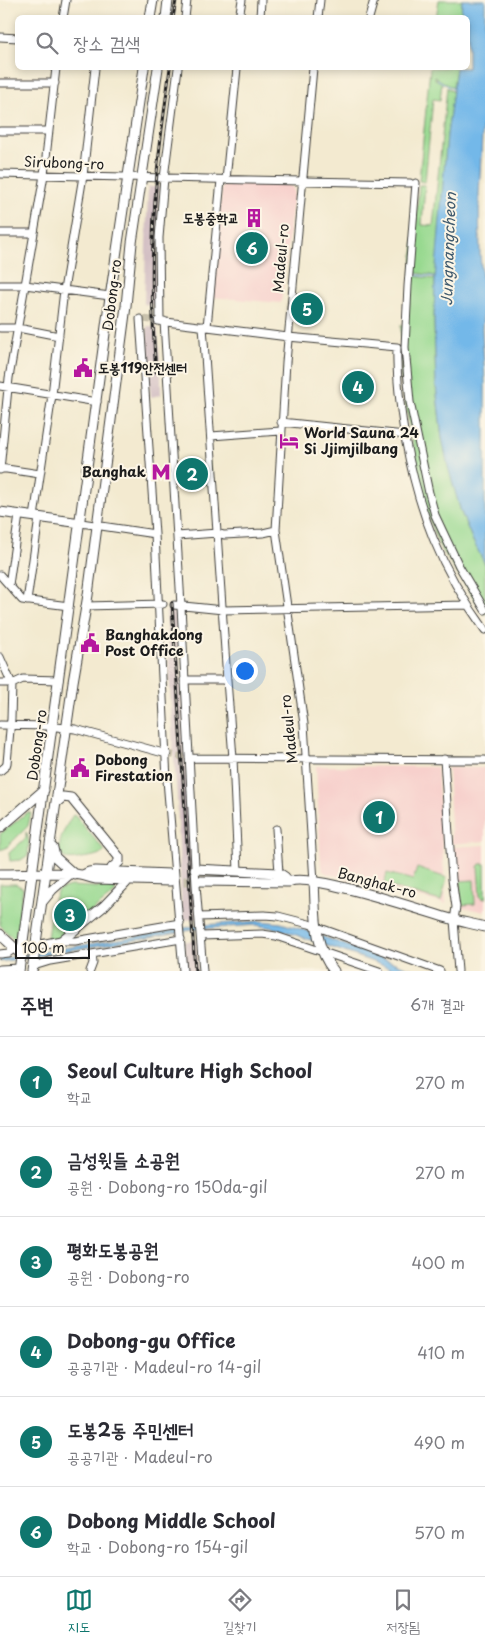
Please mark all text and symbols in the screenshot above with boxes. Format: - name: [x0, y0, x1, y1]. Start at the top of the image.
- search box: [15, 15, 470, 70]
- text: 장소 검색: [73, 28, 140, 56]
- icon: search: [33, 29, 61, 57]
- street label: Sirubong-ro: [23, 151, 105, 174]
- water label: Jungnangcheon: [434, 191, 461, 306]
- place label: 도봉중학교: [183, 207, 239, 228]
- building icon: 도봉중학교: [243, 207, 265, 229]
- street label: Madeul-ro: [267, 222, 294, 293]
- pin: 6: [236, 229, 268, 267]
- street label: Dobong-ro: [97, 258, 126, 332]
- pin: 5: [291, 290, 323, 328]
- public building icon: 도봉119안전센터: [72, 357, 94, 379]
- place label: 도봉119안전센터: [98, 357, 187, 378]
- pin: 4: [342, 368, 374, 406]
- place label: World Sauna 24 Si Jjimjilbang: [304, 422, 419, 459]
- hotel icon: World Sauna 24 Si Jjimjilbang: [278, 430, 300, 452]
- pin: 2: [176, 455, 208, 493]
- place label: Banghak: [82, 461, 146, 482]
- metro station icon: Banghak: [150, 461, 172, 483]
- place label: Banghakdong Post Office: [105, 624, 203, 661]
- public building icon: Banghakdong Post Office: [79, 632, 101, 654]
- your location: [232, 658, 258, 684]
- street label: Madeul-ro: [274, 693, 303, 765]
- street label: Dobong-ro: [21, 708, 52, 782]
- place label: Dobong Firestation: [95, 749, 173, 786]
- public building icon: Dobong Firestation: [69, 757, 91, 779]
- pin: 1: [363, 798, 395, 836]
- street label: Banghak-ro: [335, 862, 419, 903]
- pin: 3: [54, 896, 86, 934]
- scale bar: [15, 936, 90, 959]
- text: 100 m: [22, 937, 65, 958]
- text: 주변: [20, 988, 54, 1020]
- text: 6개 결과: [410, 992, 465, 1016]
- text: Seoul Culture High School: [67, 1056, 312, 1084]
- text: 1: [32, 1070, 40, 1094]
- text: 270 m: [415, 1070, 465, 1094]
- text: 학교: [67, 1084, 93, 1108]
- text: 금성윗들 소공원: [67, 1145, 180, 1173]
- text: 2: [30, 1160, 42, 1184]
- text: 270 m: [415, 1160, 465, 1184]
- text: 공원 · Dobong-ro 150da-gil: [67, 1174, 268, 1198]
- text: 평화도봉공원: [67, 1235, 159, 1263]
- text: 3: [31, 1250, 41, 1274]
- text: 400 m: [412, 1250, 465, 1274]
- text: 공원 · Dobong-ro: [67, 1264, 190, 1288]
- text: Dobong-gu Office: [67, 1326, 236, 1354]
- text: 4: [31, 1340, 41, 1364]
- text: 410 m: [417, 1340, 465, 1364]
- text: 공공기관 · Madeul-ro 14-gil: [67, 1354, 261, 1378]
- text: 도봉2동 주민센터: [67, 1415, 193, 1443]
- text: 5: [31, 1430, 41, 1454]
- text: 490 m: [414, 1430, 465, 1454]
- text: 공공기관 · Madeul-ro: [67, 1444, 213, 1468]
- text: Dobong Middle School: [67, 1506, 276, 1534]
- text: 6: [30, 1520, 42, 1544]
- text: 570 m: [414, 1520, 465, 1544]
- text: 학교 · Dobong-ro 154-gil: [67, 1534, 248, 1558]
- tab: 지도: [65, 1586, 93, 1637]
- tab: 길찾기: [223, 1586, 256, 1637]
- tab: 저장됨: [386, 1586, 420, 1637]

